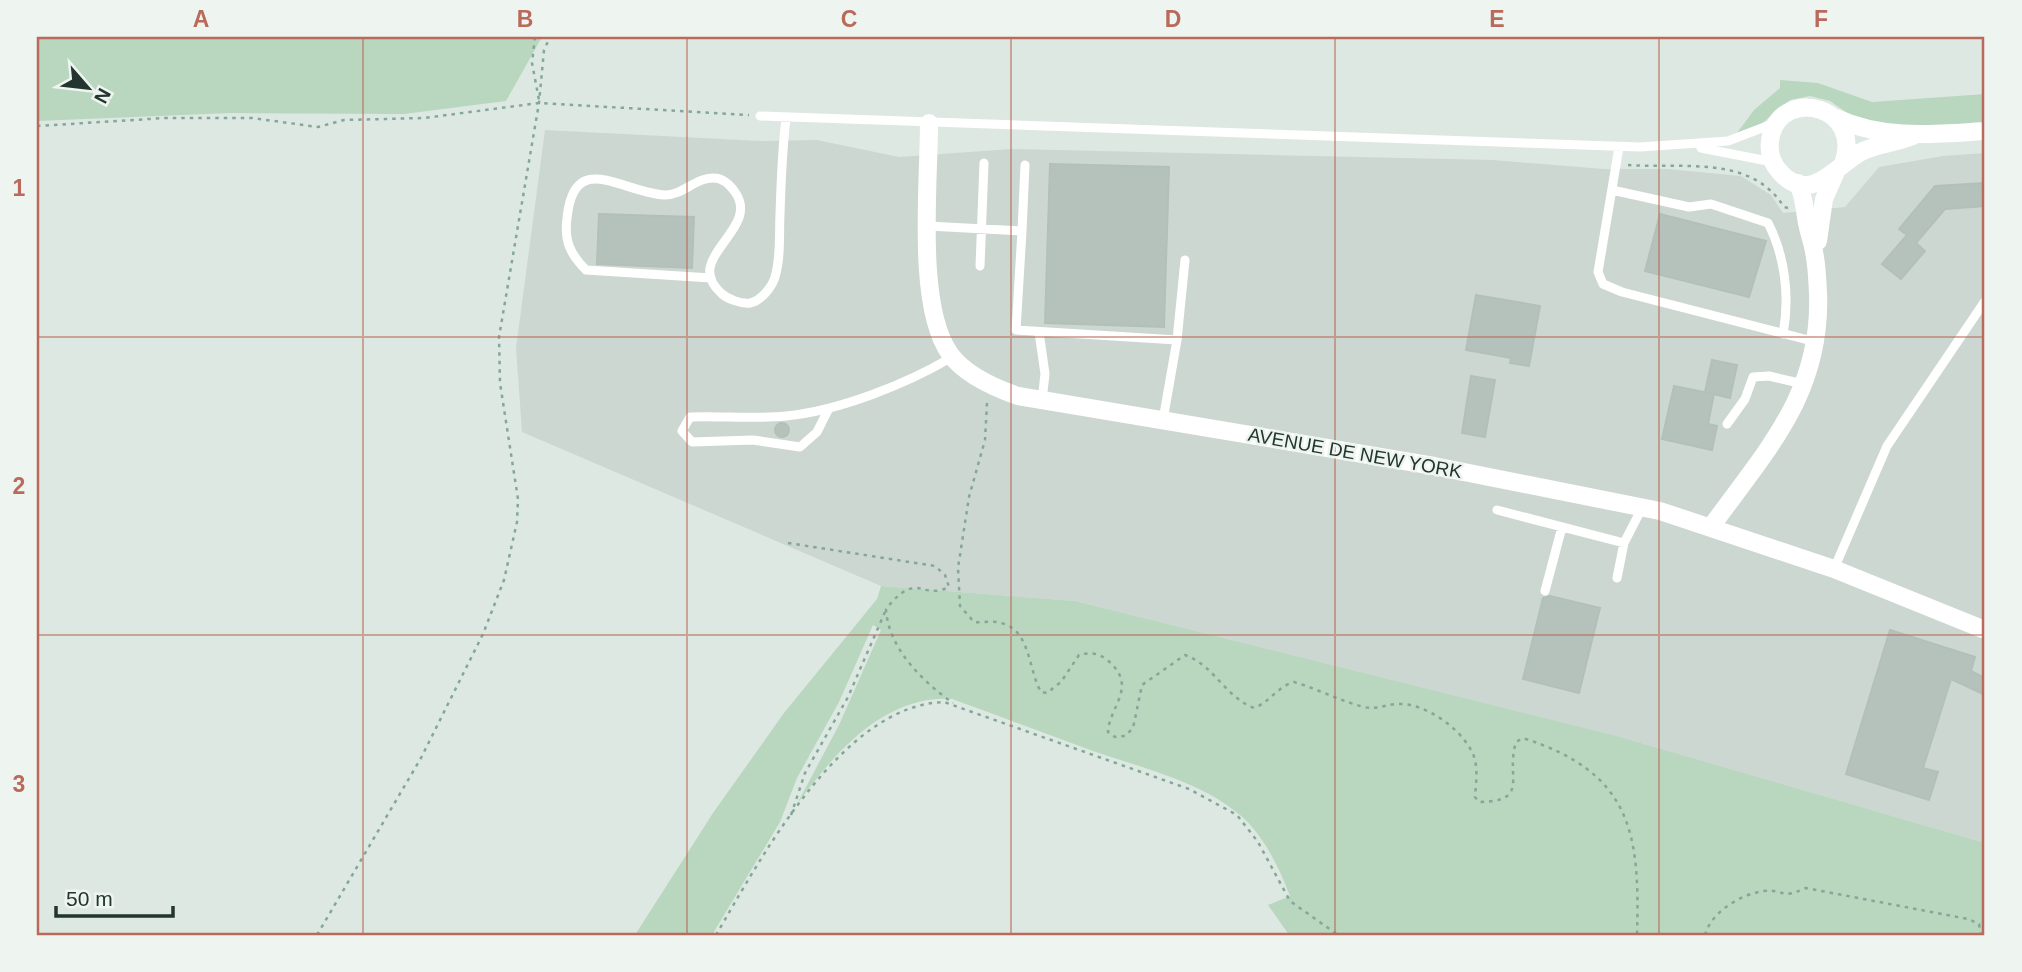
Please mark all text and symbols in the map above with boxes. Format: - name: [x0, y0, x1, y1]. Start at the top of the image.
- text: A: [193, 6, 209, 32]
- text: B: [517, 6, 533, 32]
- text: C: [841, 6, 857, 32]
- text: D: [1165, 6, 1181, 32]
- text: E: [1489, 6, 1505, 32]
- text: F: [1814, 6, 1828, 32]
- north arrow: [52, 52, 122, 122]
- text: N: [90, 85, 115, 107]
- text: 1: [13, 175, 26, 201]
- street label: AVENUE DE NEW YORK: [1246, 424, 1464, 482]
- text: 2: [13, 473, 25, 499]
- text: 3: [13, 771, 25, 797]
- scale bar: [56, 874, 173, 918]
- text: 50 m: [66, 887, 113, 910]

